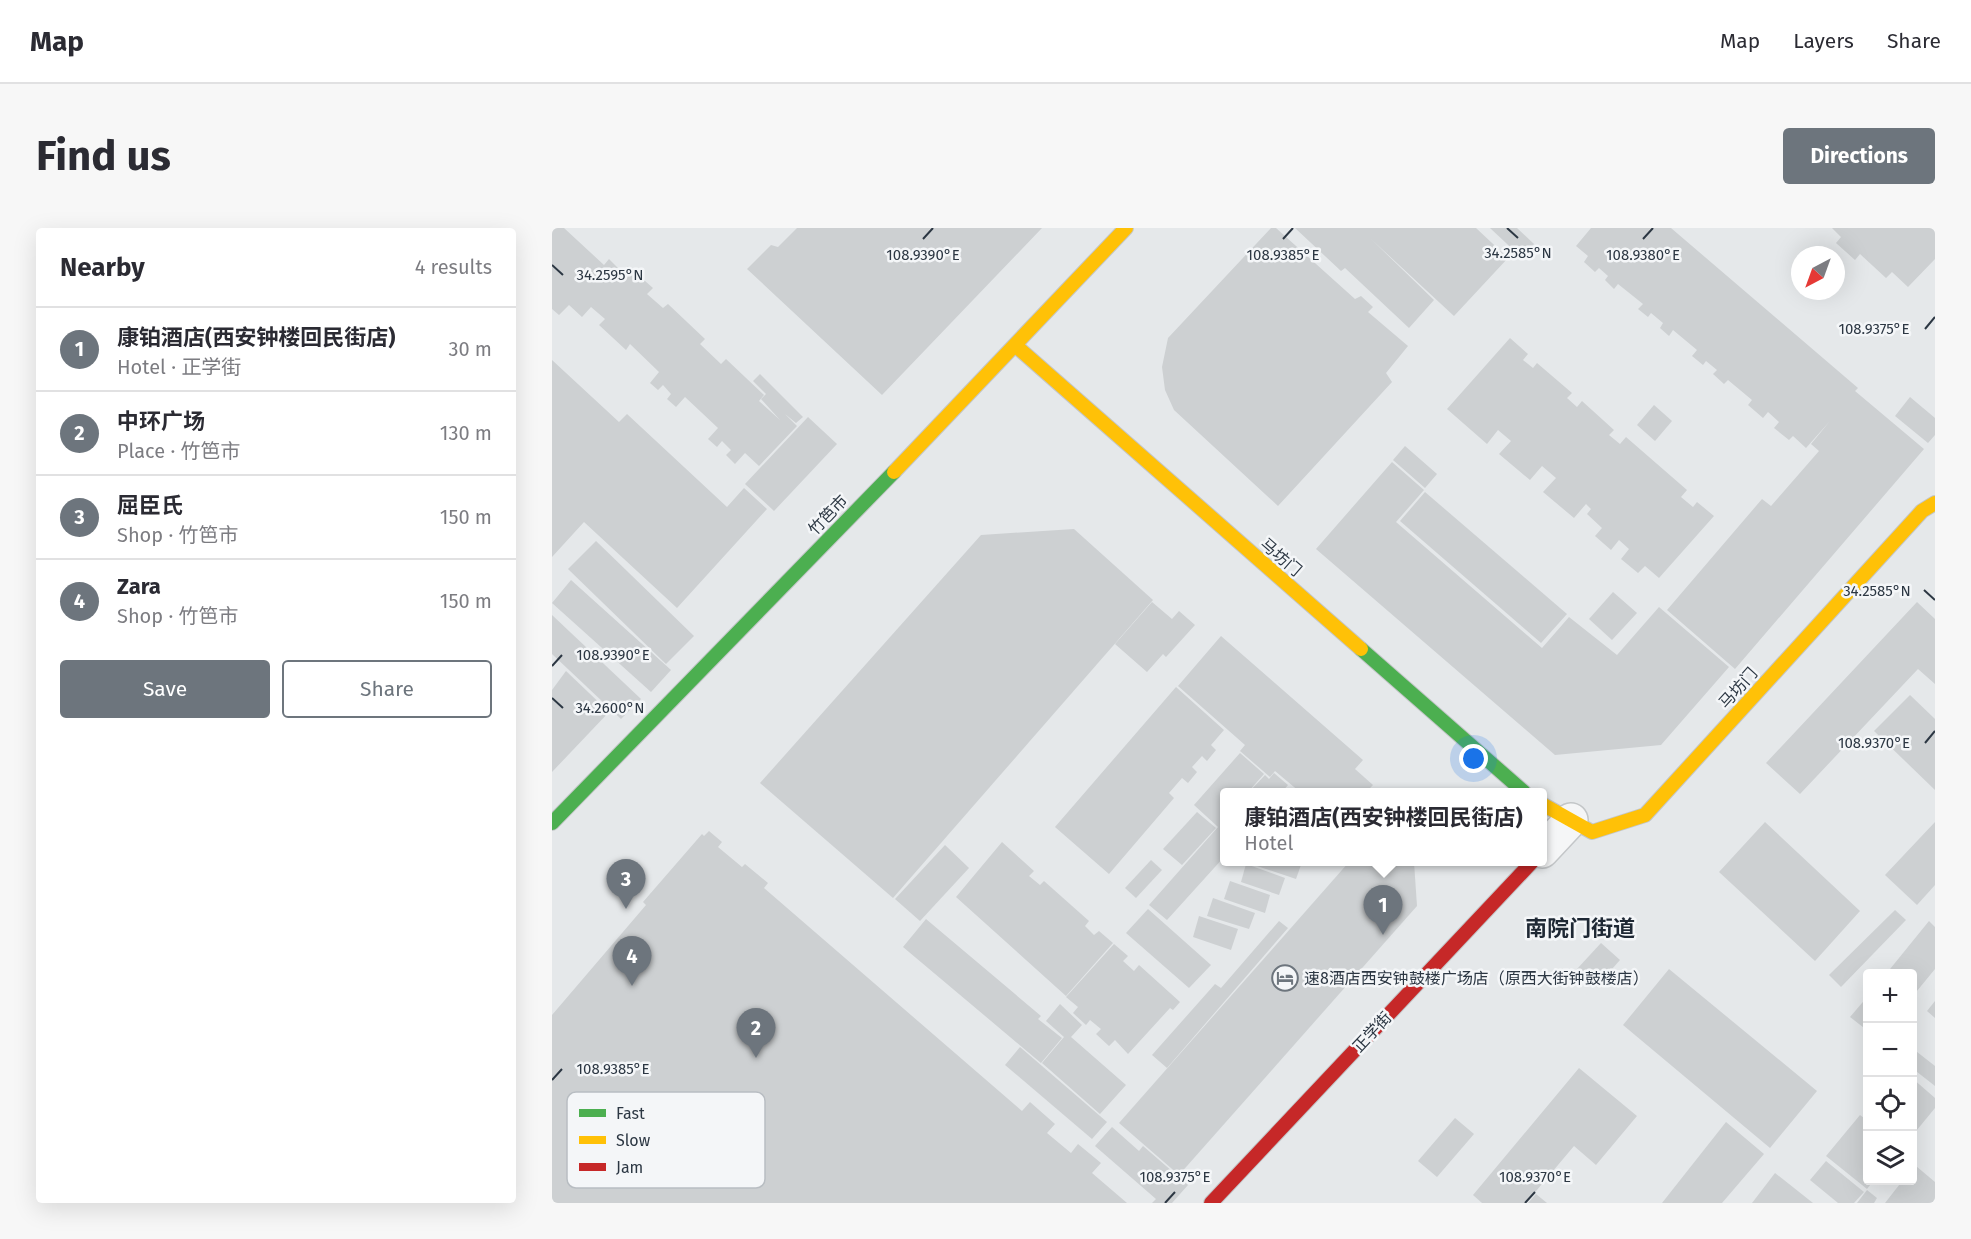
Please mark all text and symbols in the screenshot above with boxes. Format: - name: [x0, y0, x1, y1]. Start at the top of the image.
- text: Map: [30, 25, 84, 58]
- text: Map: [1720, 28, 1760, 54]
- text: Layers: [1793, 28, 1854, 54]
- text: Share: [1887, 28, 1941, 54]
- button: Directions: [1783, 128, 1935, 184]
- text: Find us: [36, 131, 171, 181]
- text: 34.2585°N: [1484, 244, 1552, 262]
- text: 108.9390°E: [886, 246, 960, 264]
- text: 108.9385°E: [1247, 246, 1319, 264]
- text: 108.9380°E: [1606, 246, 1680, 264]
- north arrow: [1791, 246, 1845, 300]
- text: Nearby: [60, 252, 145, 283]
- text: 4 results: [415, 255, 492, 279]
- text: 34.2595°N: [576, 266, 644, 284]
- text: 108.9375°E: [1838, 320, 1910, 338]
- text: 康铂酒店(西安钟楼回民街店): [117, 324, 395, 351]
- text: 1: [75, 337, 84, 361]
- text: 30 m: [448, 337, 492, 361]
- text: Hotel · 正学街: [117, 355, 241, 379]
- text: 中环广场: [117, 408, 205, 435]
- text: 2: [74, 421, 85, 445]
- text: 130 m: [440, 421, 492, 445]
- text: Place · 竹笆市: [117, 439, 241, 463]
- street label: 竹笆市: [804, 491, 852, 539]
- text: 屈臣氏: [117, 492, 183, 519]
- text: 3: [74, 505, 85, 529]
- text: 150 m: [440, 505, 492, 529]
- text: Shop · 竹笆市: [117, 523, 239, 547]
- street label: 马坊门: [1257, 534, 1305, 580]
- text: Zara: [117, 573, 161, 600]
- text: 34.2585°N: [1843, 582, 1911, 600]
- text: 4: [74, 589, 85, 613]
- text: 150 m: [440, 589, 492, 613]
- text: Shop · 竹笆市: [117, 604, 239, 628]
- text: 108.9390°E: [576, 646, 650, 664]
- button: Save: [60, 660, 270, 718]
- button: Share: [282, 660, 492, 718]
- street label: 马坊门: [1715, 664, 1761, 712]
- text: 34.2600°N: [575, 699, 645, 717]
- text: 108.9370°E: [1838, 734, 1910, 752]
- your location: [1459, 744, 1488, 773]
- popup: [1220, 788, 1547, 866]
- text: 康铂酒店(西安钟楼回民街店): [1244, 804, 1523, 831]
- text: Hotel: [1244, 831, 1293, 855]
- pin: 3: [606, 860, 646, 909]
- pin: 1: [1364, 886, 1402, 935]
- district label: 南院门街道: [1525, 915, 1635, 942]
- pin: 4: [612, 936, 652, 986]
- hotel icon: 速8酒店西安钟鼓楼广场店（原西大街钟鼓楼店）: [1270, 963, 1300, 993]
- place label: 速8酒店西安钟鼓楼广场店（原西大街钟鼓楼店）: [1304, 969, 1649, 988]
- map controls: [1863, 969, 1917, 1185]
- button: +: [1863, 969, 1917, 1023]
- pin: 2: [736, 1008, 776, 1058]
- street label: 正学街: [1349, 1008, 1395, 1056]
- button: −: [1863, 1023, 1917, 1077]
- text: 108.9385°E: [577, 1060, 649, 1078]
- button: locate: [1863, 1077, 1917, 1131]
- legend: [567, 1092, 765, 1188]
- text: Fast: [616, 1104, 645, 1123]
- text: Slow: [616, 1131, 651, 1150]
- button: layers: [1863, 1131, 1917, 1185]
- text: Jam: [616, 1158, 643, 1177]
- text: 108.9375°E: [1139, 1168, 1211, 1186]
- text: 108.9370°E: [1499, 1168, 1571, 1186]

